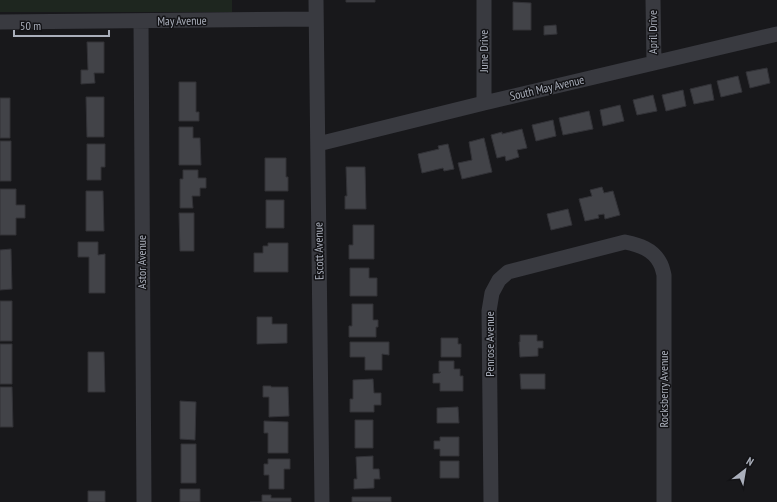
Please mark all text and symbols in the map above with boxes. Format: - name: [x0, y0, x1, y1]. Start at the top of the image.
- street label: April Drive: [645, 10, 660, 54]
- scale bar: [14, 12, 109, 38]
- street label: May Avenue: [157, 13, 207, 28]
- text: 50 m: [20, 18, 41, 33]
- street label: June Drive: [476, 30, 491, 73]
- street label: South May Avenue: [508, 72, 586, 103]
- street label: Escott Avenue: [310, 222, 327, 280]
- street label: Astor Avenue: [134, 235, 149, 289]
- street label: Penrose Avenue: [482, 311, 497, 377]
- street label: Rocksberry Avenue: [656, 350, 671, 427]
- north arrow: [725, 450, 765, 490]
- text: N: [744, 454, 756, 469]

